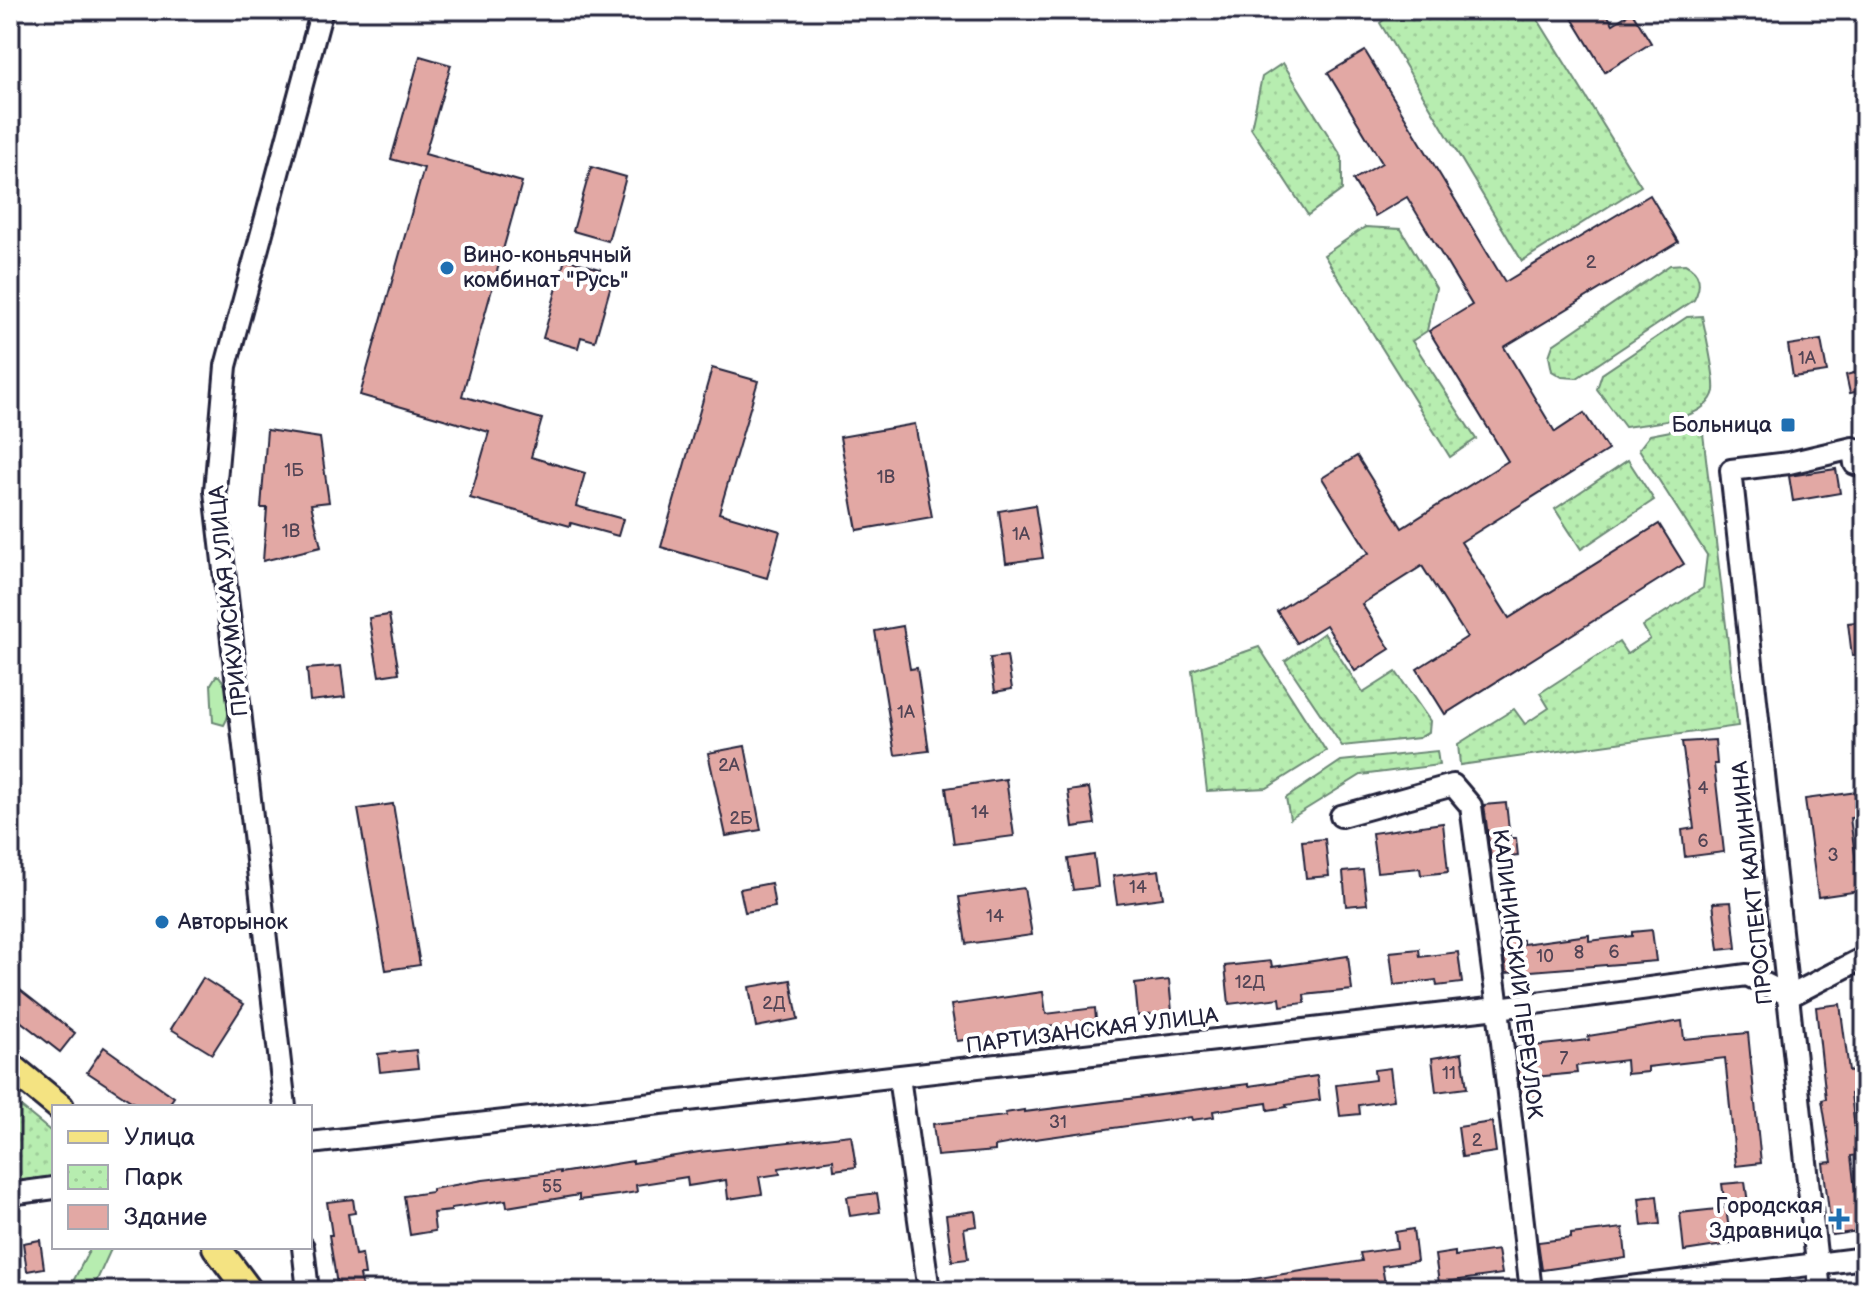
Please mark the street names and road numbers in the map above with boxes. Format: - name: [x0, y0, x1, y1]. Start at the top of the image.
- street label: ПРИКУМСКАЯ УЛИЦА: [203, 483, 255, 718]
- street label: ПРОСПЕКТ КАЛИНИНА: [1727, 759, 1779, 1006]
- street label: КАЛИНИНСКИЙ ПЕРЕУЛОК: [1486, 828, 1548, 1121]
- street label: ПАРТИЗАНСКАЯ УЛИЦА: [964, 1002, 1220, 1060]

